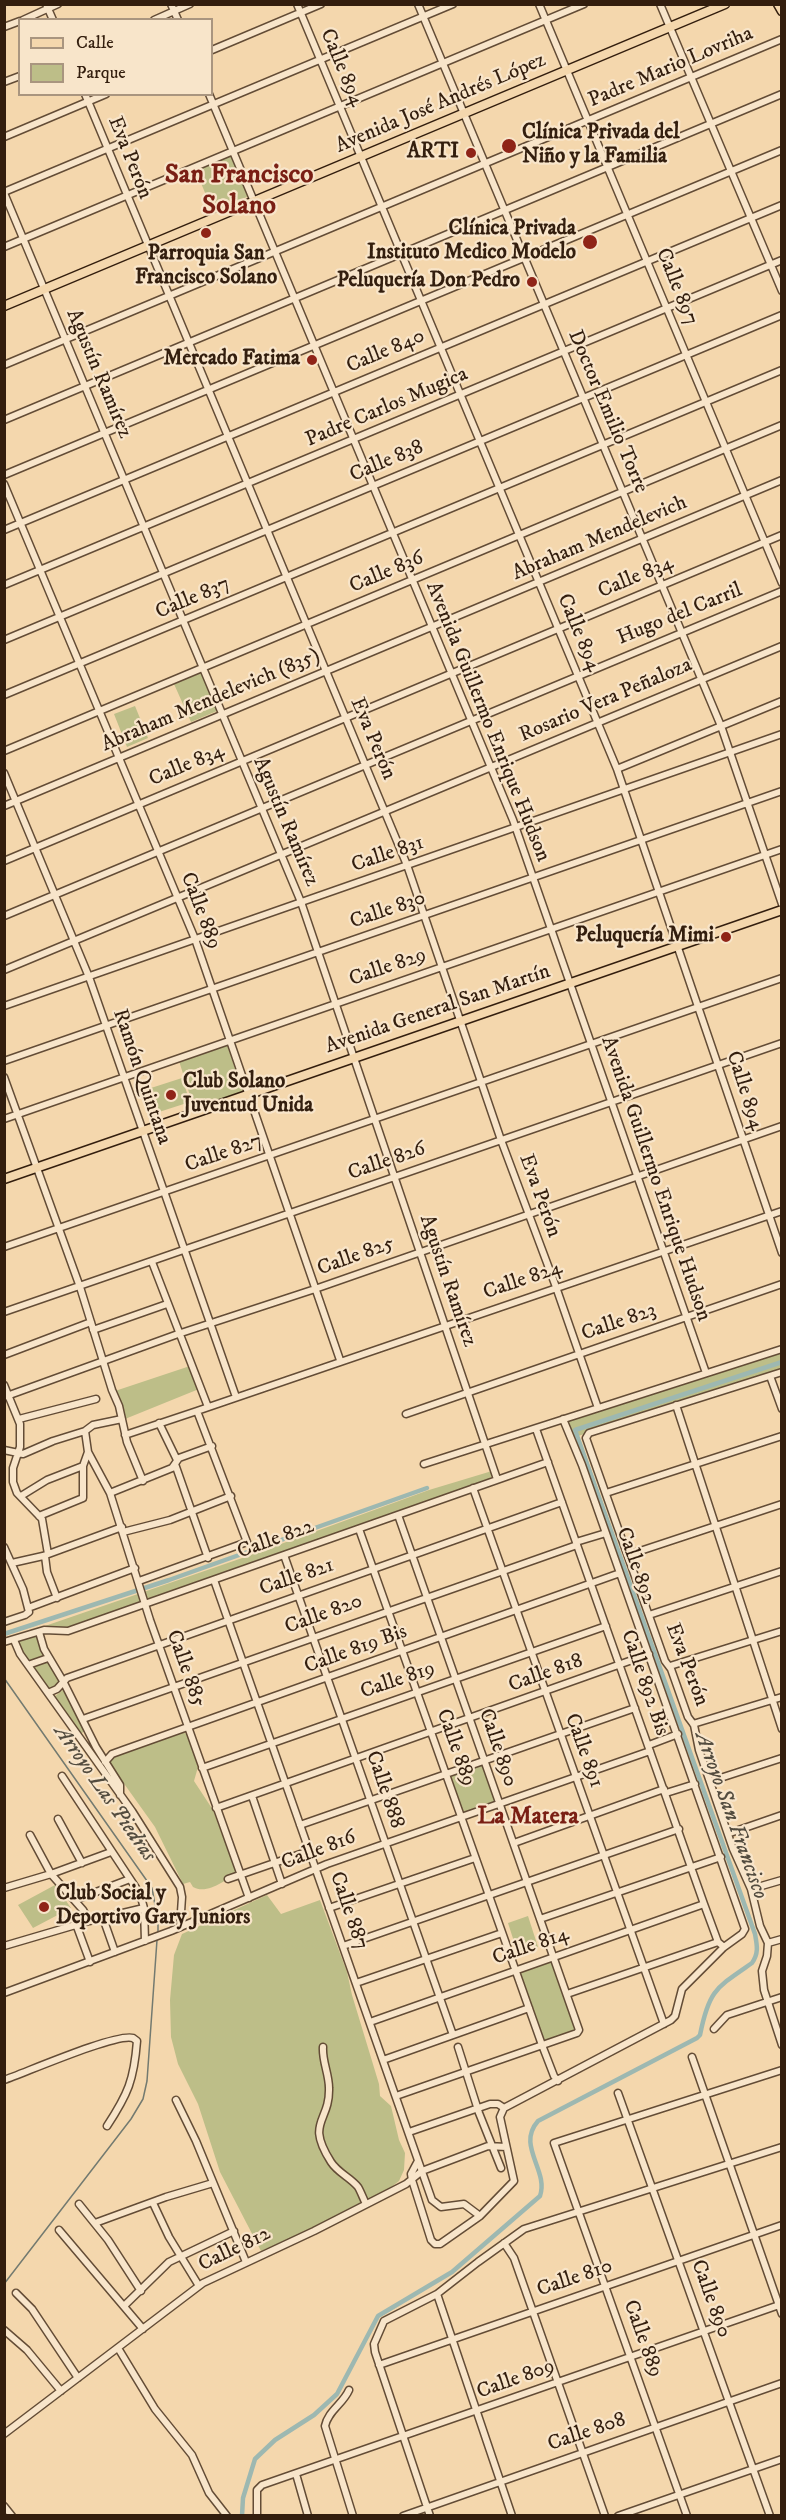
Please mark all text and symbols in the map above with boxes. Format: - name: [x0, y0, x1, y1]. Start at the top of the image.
- legend: [18, 18, 213, 96]
- street label: Padre Mario Lovriha: [585, 22, 757, 114]
- street label: Calle 894: [313, 25, 369, 111]
- text: Calle: [76, 32, 114, 54]
- street label: Avenida José Andrés López: [332, 48, 550, 160]
- text: Parque: [76, 62, 126, 84]
- street label: Eva Perón: [101, 113, 157, 203]
- place label: Clínica Privada del Niño y la Familia: [522, 121, 680, 171]
- marker: Clínica Privada del Niño y la Familia: [500, 137, 518, 155]
- place label: ARTI: [407, 140, 459, 166]
- marker: ARTI: [464, 146, 478, 160]
- district label: San Francisco Solano: [165, 160, 313, 223]
- place label: Clínica Privada Instituto Medico Modelo: [367, 217, 576, 267]
- marker: Parroquia San Francisco Solano: [199, 226, 213, 240]
- marker: Clínica Privada Instituto Medico Modelo: [581, 233, 599, 251]
- place label: Parroquia San Francisco Solano: [135, 242, 277, 292]
- street label: Calle 897: [649, 245, 703, 329]
- place label: Peluquería Don Pedro: [337, 269, 520, 295]
- marker: Peluquería Don Pedro: [525, 275, 539, 289]
- street label: Agustín Ramírez: [59, 306, 137, 442]
- street label: Calle 840: [343, 324, 429, 380]
- street label: Doctor Emilio Torre: [561, 327, 653, 497]
- place label: Mercado Fatima: [164, 347, 300, 373]
- marker: Mercado Fatima: [305, 353, 319, 367]
- street label: Padre Carlos Mugica: [302, 362, 472, 454]
- street label: Calle 838: [346, 435, 428, 489]
- street label: Abraham Mendelevich: [509, 491, 691, 587]
- street label: Calle 836: [346, 546, 428, 600]
- street label: Calle 834: [595, 551, 677, 605]
- street label: Calle 837: [152, 572, 234, 626]
- street label: Avenida Guillermo Enrique Hudson: [419, 578, 555, 866]
- street label: Hugo del Carril: [614, 578, 746, 652]
- street label: Calle 894: [550, 590, 606, 676]
- street label: Abraham Mendelevich (835): [98, 644, 324, 758]
- street label: Rosario Vera Peñaloza: [516, 653, 696, 749]
- street label: Eva Perón: [343, 694, 401, 784]
- street label: Calle 834: [146, 739, 228, 793]
- street label: Agustín Ramírez: [246, 754, 324, 890]
- street label: Calle 831: [349, 831, 427, 879]
- street label: Calle 889: [174, 869, 226, 953]
- street label: Calle 830: [347, 886, 429, 936]
- place label: Peluquería Mimi: [575, 924, 714, 950]
- marker: Peluquería Mimi: [719, 930, 733, 944]
- street label: Calle 829: [346, 943, 430, 993]
- street label: Avenida General San Martín: [322, 960, 554, 1060]
- street label: Ramón Quintana: [106, 1006, 176, 1148]
- street label: Avenida Guillermo Enrique Hudson: [594, 1033, 716, 1325]
- street label: Calle 894: [719, 1048, 769, 1134]
- place label: Club Solano Juventud Unida: [183, 1070, 313, 1120]
- marker: Club Solano Juventud Unida: [164, 1088, 178, 1102]
- street label: Calle 827: [182, 1129, 266, 1179]
- street label: Calle 826: [345, 1137, 429, 1187]
- street label: Eva Perón: [512, 1151, 566, 1241]
- street label: Agustín Ramírez: [413, 1212, 481, 1350]
- street label: Calle 825: [314, 1232, 398, 1282]
- street label: Calle 824: [480, 1256, 566, 1306]
- street label: Calle 823: [578, 1299, 660, 1347]
- street label: Calle 822: [234, 1515, 318, 1565]
- street label: Calle 892: [609, 1524, 661, 1608]
- street label: Calle 821: [256, 1554, 338, 1602]
- street label: Calle 820: [282, 1589, 366, 1641]
- street label: Calle 819 Bis: [301, 1620, 411, 1680]
- street label: Eva Perón: [659, 1620, 713, 1710]
- street label: Calle 885: [159, 1627, 211, 1711]
- street label: Calle 892 Bis: [614, 1627, 674, 1739]
- street label: Calle 818: [505, 1649, 587, 1699]
- street label: Calle 819: [357, 1657, 439, 1705]
- street label: Calle 889: [429, 1706, 481, 1790]
- street label: Calle 890: [472, 1706, 522, 1790]
- street label: Calle 891: [558, 1710, 608, 1792]
- water label: Arroyo Las Piedras: [47, 1721, 161, 1867]
- water label: Arroyo San Francisco: [688, 1729, 772, 1903]
- street label: Calle 888: [359, 1748, 409, 1832]
- district label: La Matera: [477, 1804, 579, 1832]
- street label: Calle 816: [278, 1825, 360, 1877]
- street label: Calle 887: [323, 1869, 373, 1953]
- place label: Club Social y Deportivo Gary Juniors: [56, 1882, 250, 1932]
- marker: Club Social y Deportivo Gary Juniors: [37, 1900, 51, 1914]
- street label: Calle 814: [490, 1922, 572, 1972]
- street label: Calle 812: [195, 2222, 275, 2278]
- street label: Calle 810: [534, 2254, 616, 2304]
- street label: Calle 890: [684, 2257, 736, 2341]
- street label: Calle 889: [616, 2297, 668, 2381]
- street label: Calle 809: [474, 2354, 558, 2406]
- street label: Calle 808: [545, 2408, 629, 2458]

